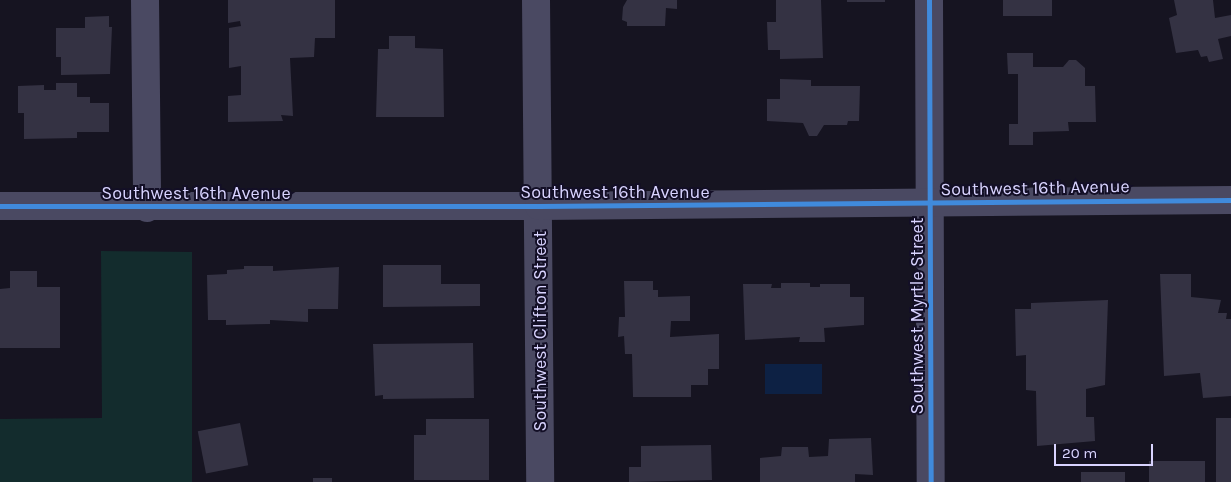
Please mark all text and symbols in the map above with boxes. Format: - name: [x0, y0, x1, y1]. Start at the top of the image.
- street label: Southwest 16th Avenue: [940, 176, 1130, 200]
- street label: Southwest 16th Avenue: [520, 181, 710, 203]
- street label: Southwest 16th Avenue: [101, 182, 291, 204]
- street label: Southwest Myrtle Street: [906, 218, 928, 414]
- street label: Southwest Clifton Street: [529, 231, 551, 431]
- scale bar: [1056, 434, 1155, 466]
- text: 20 m: [1062, 444, 1097, 462]

